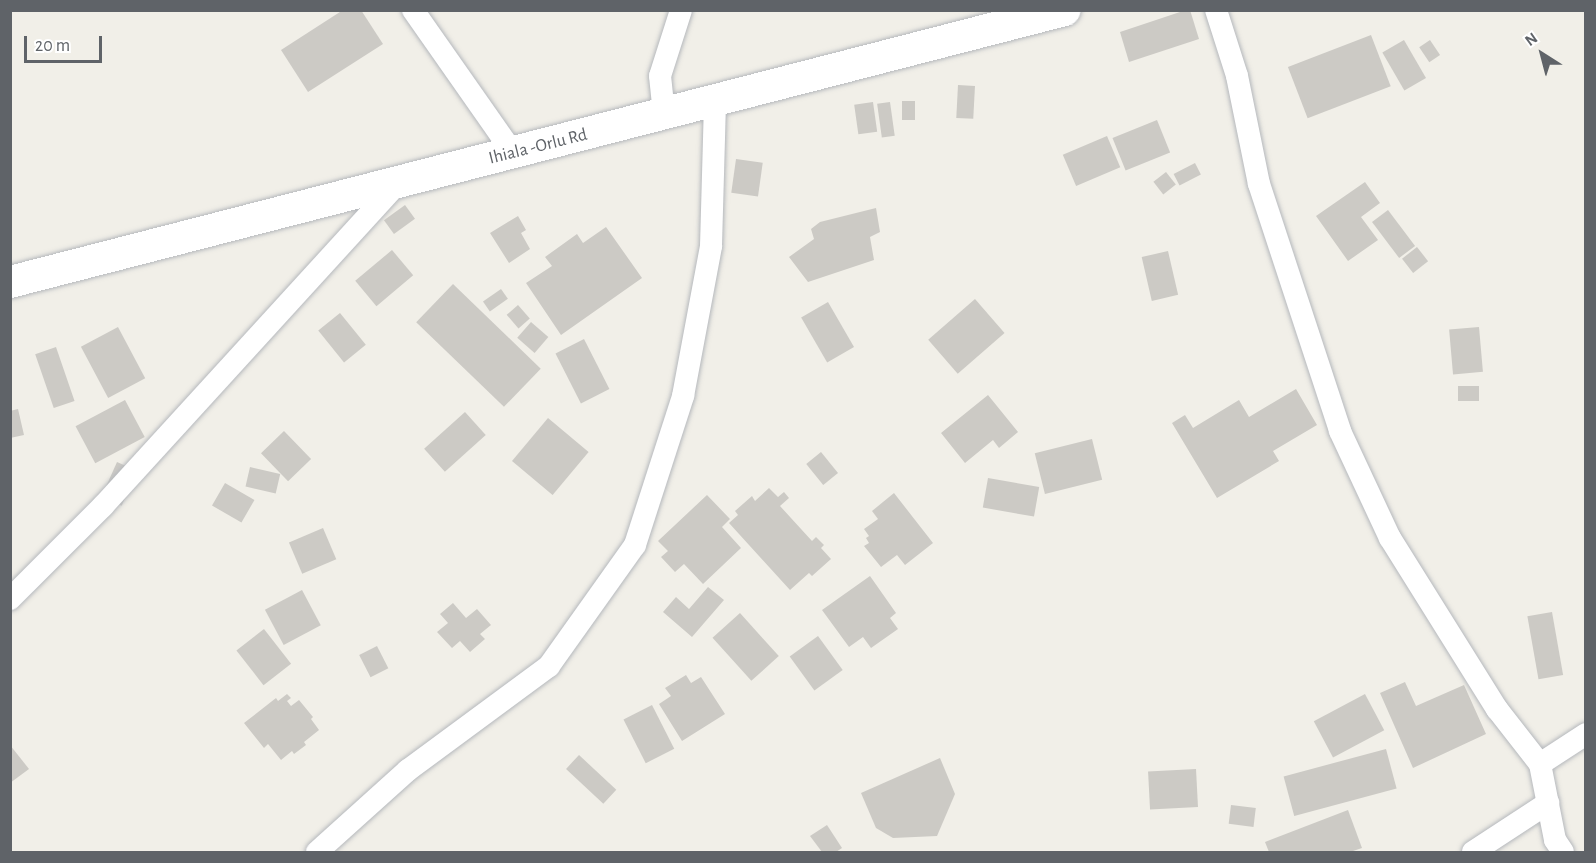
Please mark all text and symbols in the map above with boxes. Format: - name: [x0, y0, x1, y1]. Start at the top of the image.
- scale bar: [27, 24, 105, 62]
- north arrow: [1512, 24, 1572, 84]
- text: N: [1522, 30, 1541, 49]
- text: 20 m: [35, 37, 70, 55]
- street label: Ihiala -Orlu Rd: [487, 124, 589, 170]

